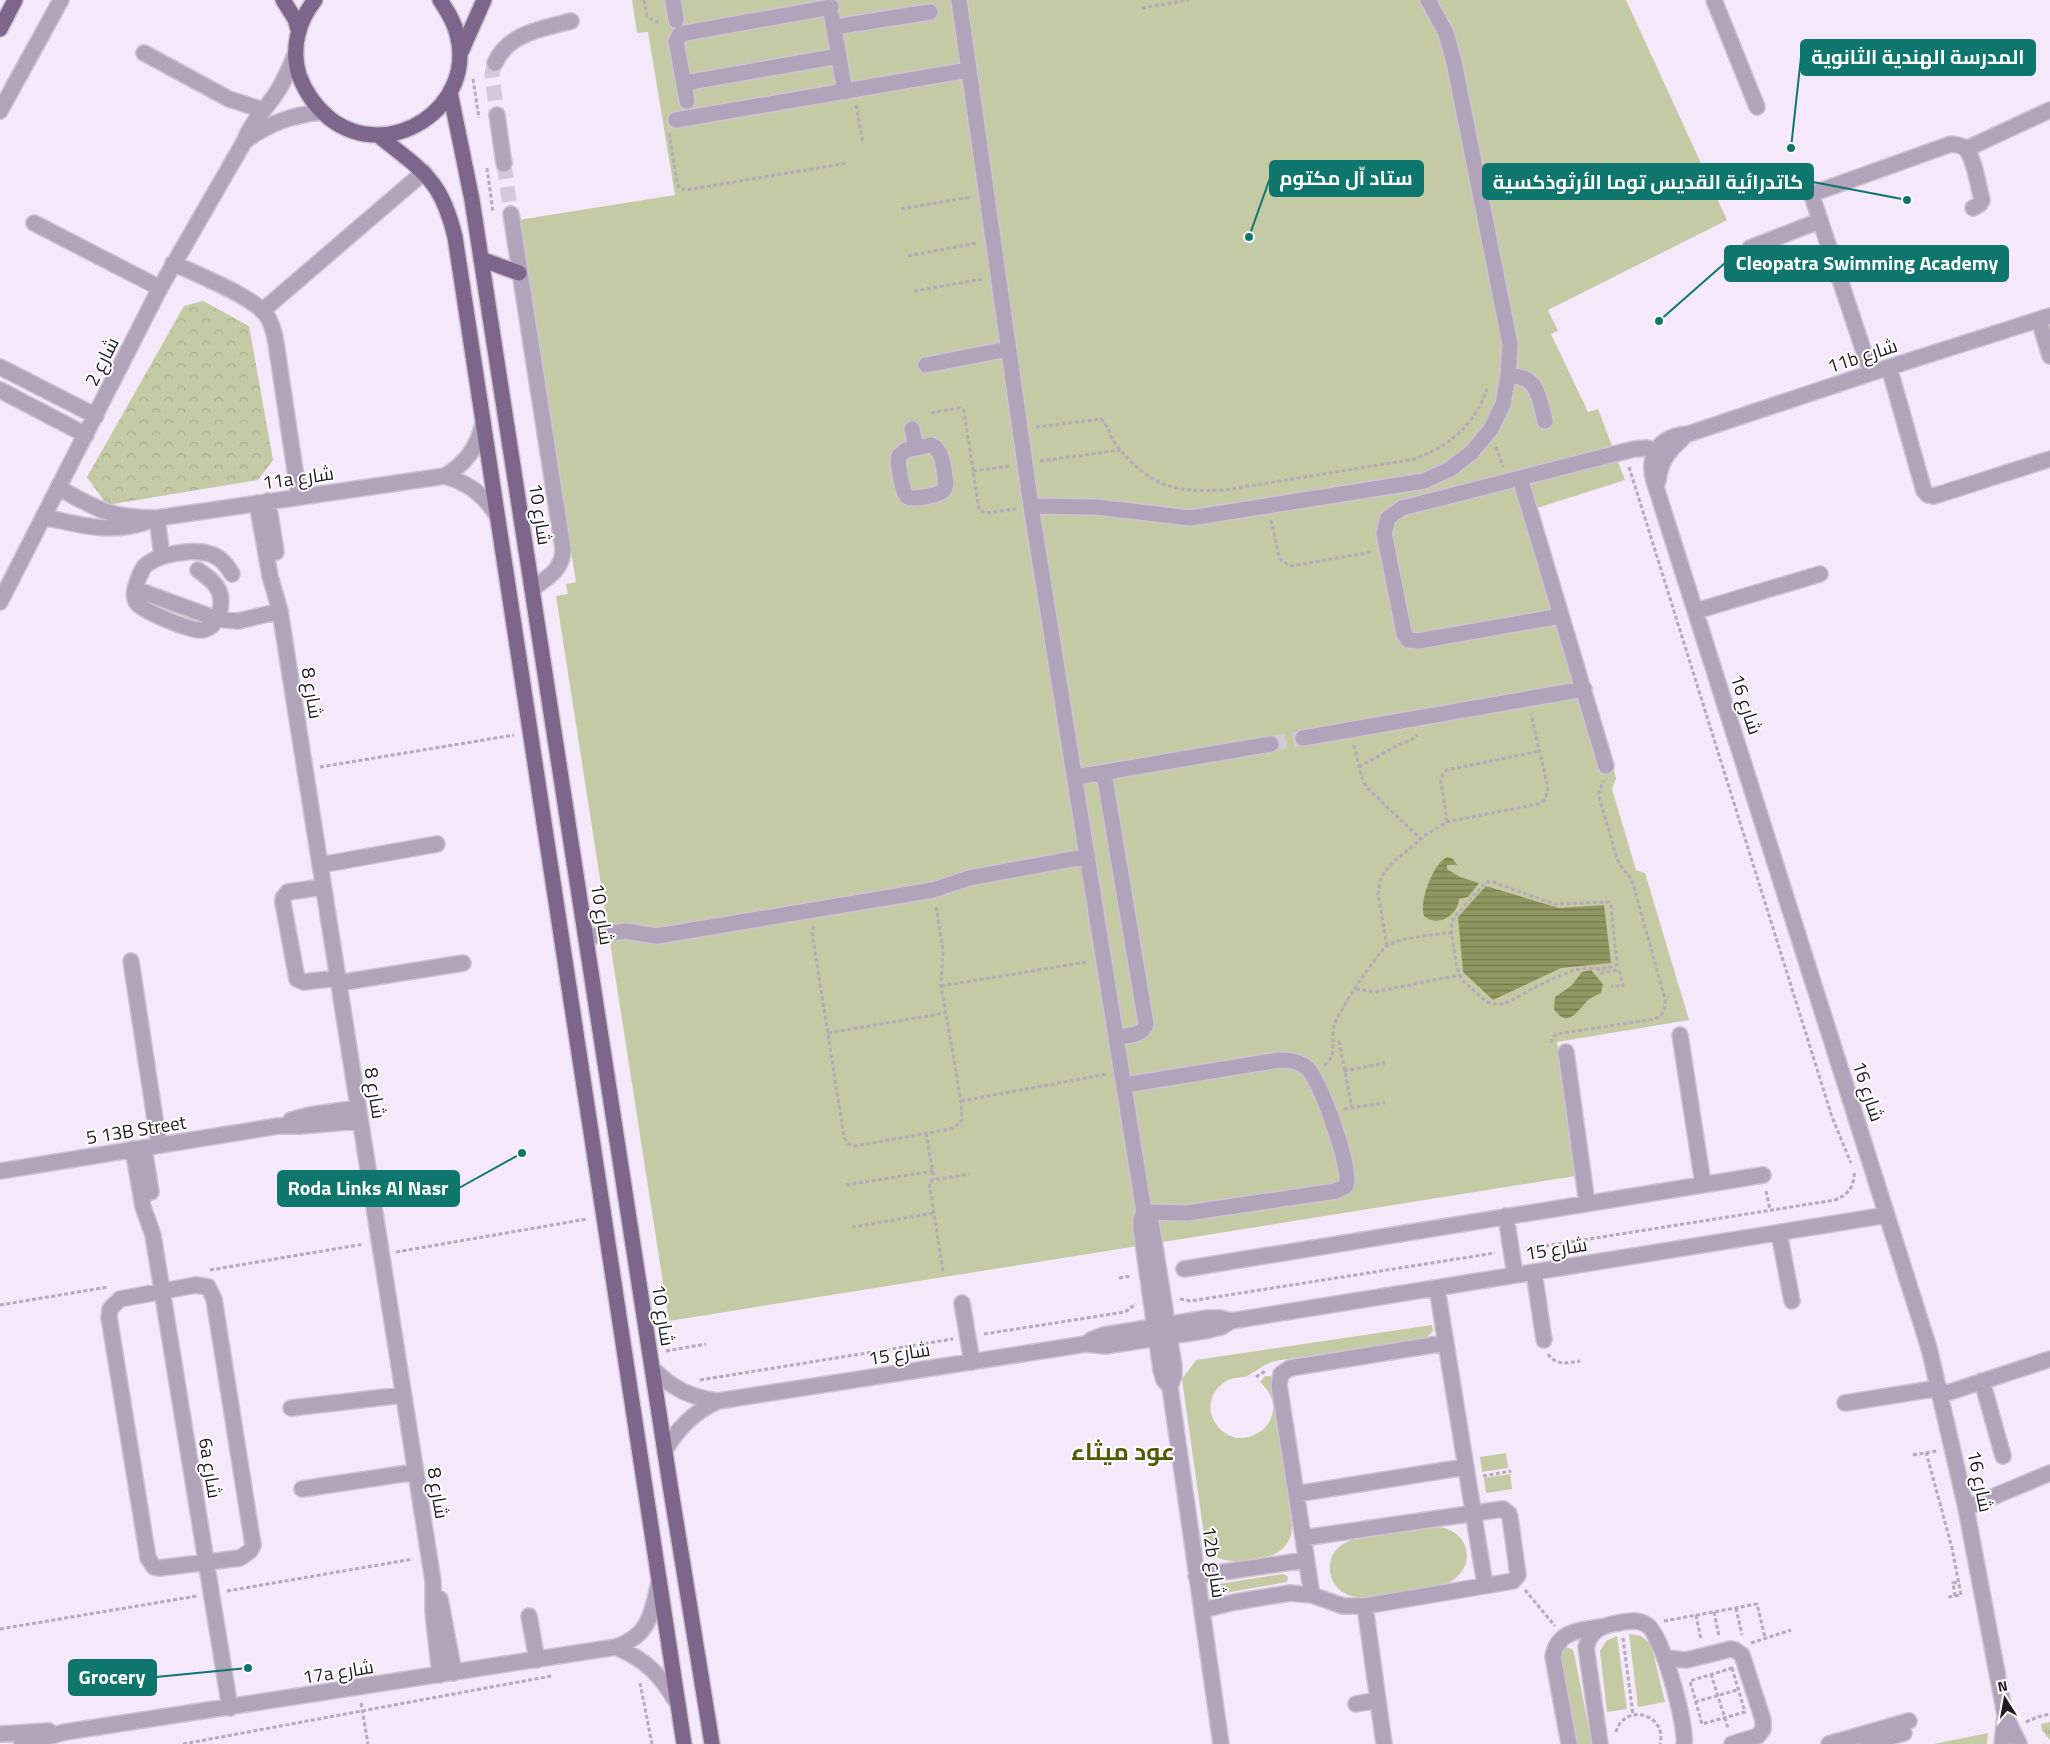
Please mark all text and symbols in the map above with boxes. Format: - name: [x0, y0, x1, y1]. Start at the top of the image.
- callout: المدرسة الهندية الثانوية: [1801, 40, 2035, 75]
- text: المدرسة الهندية الثانوية: [1811, 41, 2025, 72]
- callout: ستاد اّل مكتوم: [1270, 161, 1423, 196]
- text: ستاد اّل مكتوم: [1279, 162, 1413, 193]
- callout: كاتدرائية القديس توما الأرثوذكسية: [1483, 164, 1813, 199]
- text: كاتدرائية القديس توما الأرثوذكسية: [1493, 166, 1803, 197]
- callout: Cleopatra Swimming Academy: [1725, 246, 2008, 281]
- text: Cleopatra Swimming Academy: [1736, 247, 1998, 278]
- street label: 11b شارع: [1823, 330, 1901, 380]
- street label: شارع 2: [76, 331, 126, 391]
- street label: 11a شارع: [260, 458, 336, 496]
- street label: شارع 10: [522, 481, 560, 547]
- street label: شارع 8: [295, 665, 331, 721]
- street label: شارع 16: [1724, 670, 1770, 738]
- street label: شارع 10: [584, 881, 622, 947]
- street label: شارع 16: [1846, 1057, 1892, 1125]
- street label: شارع 8: [358, 1065, 394, 1121]
- street label: 5 13B Street: [84, 1107, 188, 1151]
- callout: Roda Links Al Nasr: [278, 1171, 459, 1206]
- text: Roda Links Al Nasr: [287, 1172, 449, 1203]
- street label: شارع 15: [1523, 1229, 1589, 1267]
- street label: شارع 10: [645, 1282, 683, 1348]
- street label: شارع 15: [866, 1334, 932, 1372]
- district label: عود ميثاء: [1071, 1433, 1175, 1469]
- street label: 6a شارع: [192, 1436, 230, 1500]
- street label: شارع 16: [1960, 1448, 2002, 1514]
- street label: شارع 8: [421, 1465, 457, 1521]
- street label: 12b شارع: [1196, 1524, 1234, 1600]
- street label: 17a شارع: [300, 1651, 376, 1691]
- callout: Grocery: [69, 1660, 156, 1695]
- text: Grocery: [79, 1661, 145, 1692]
- north arrow: [1980, 1674, 2030, 1724]
- text: N: [1996, 1675, 2009, 1697]

